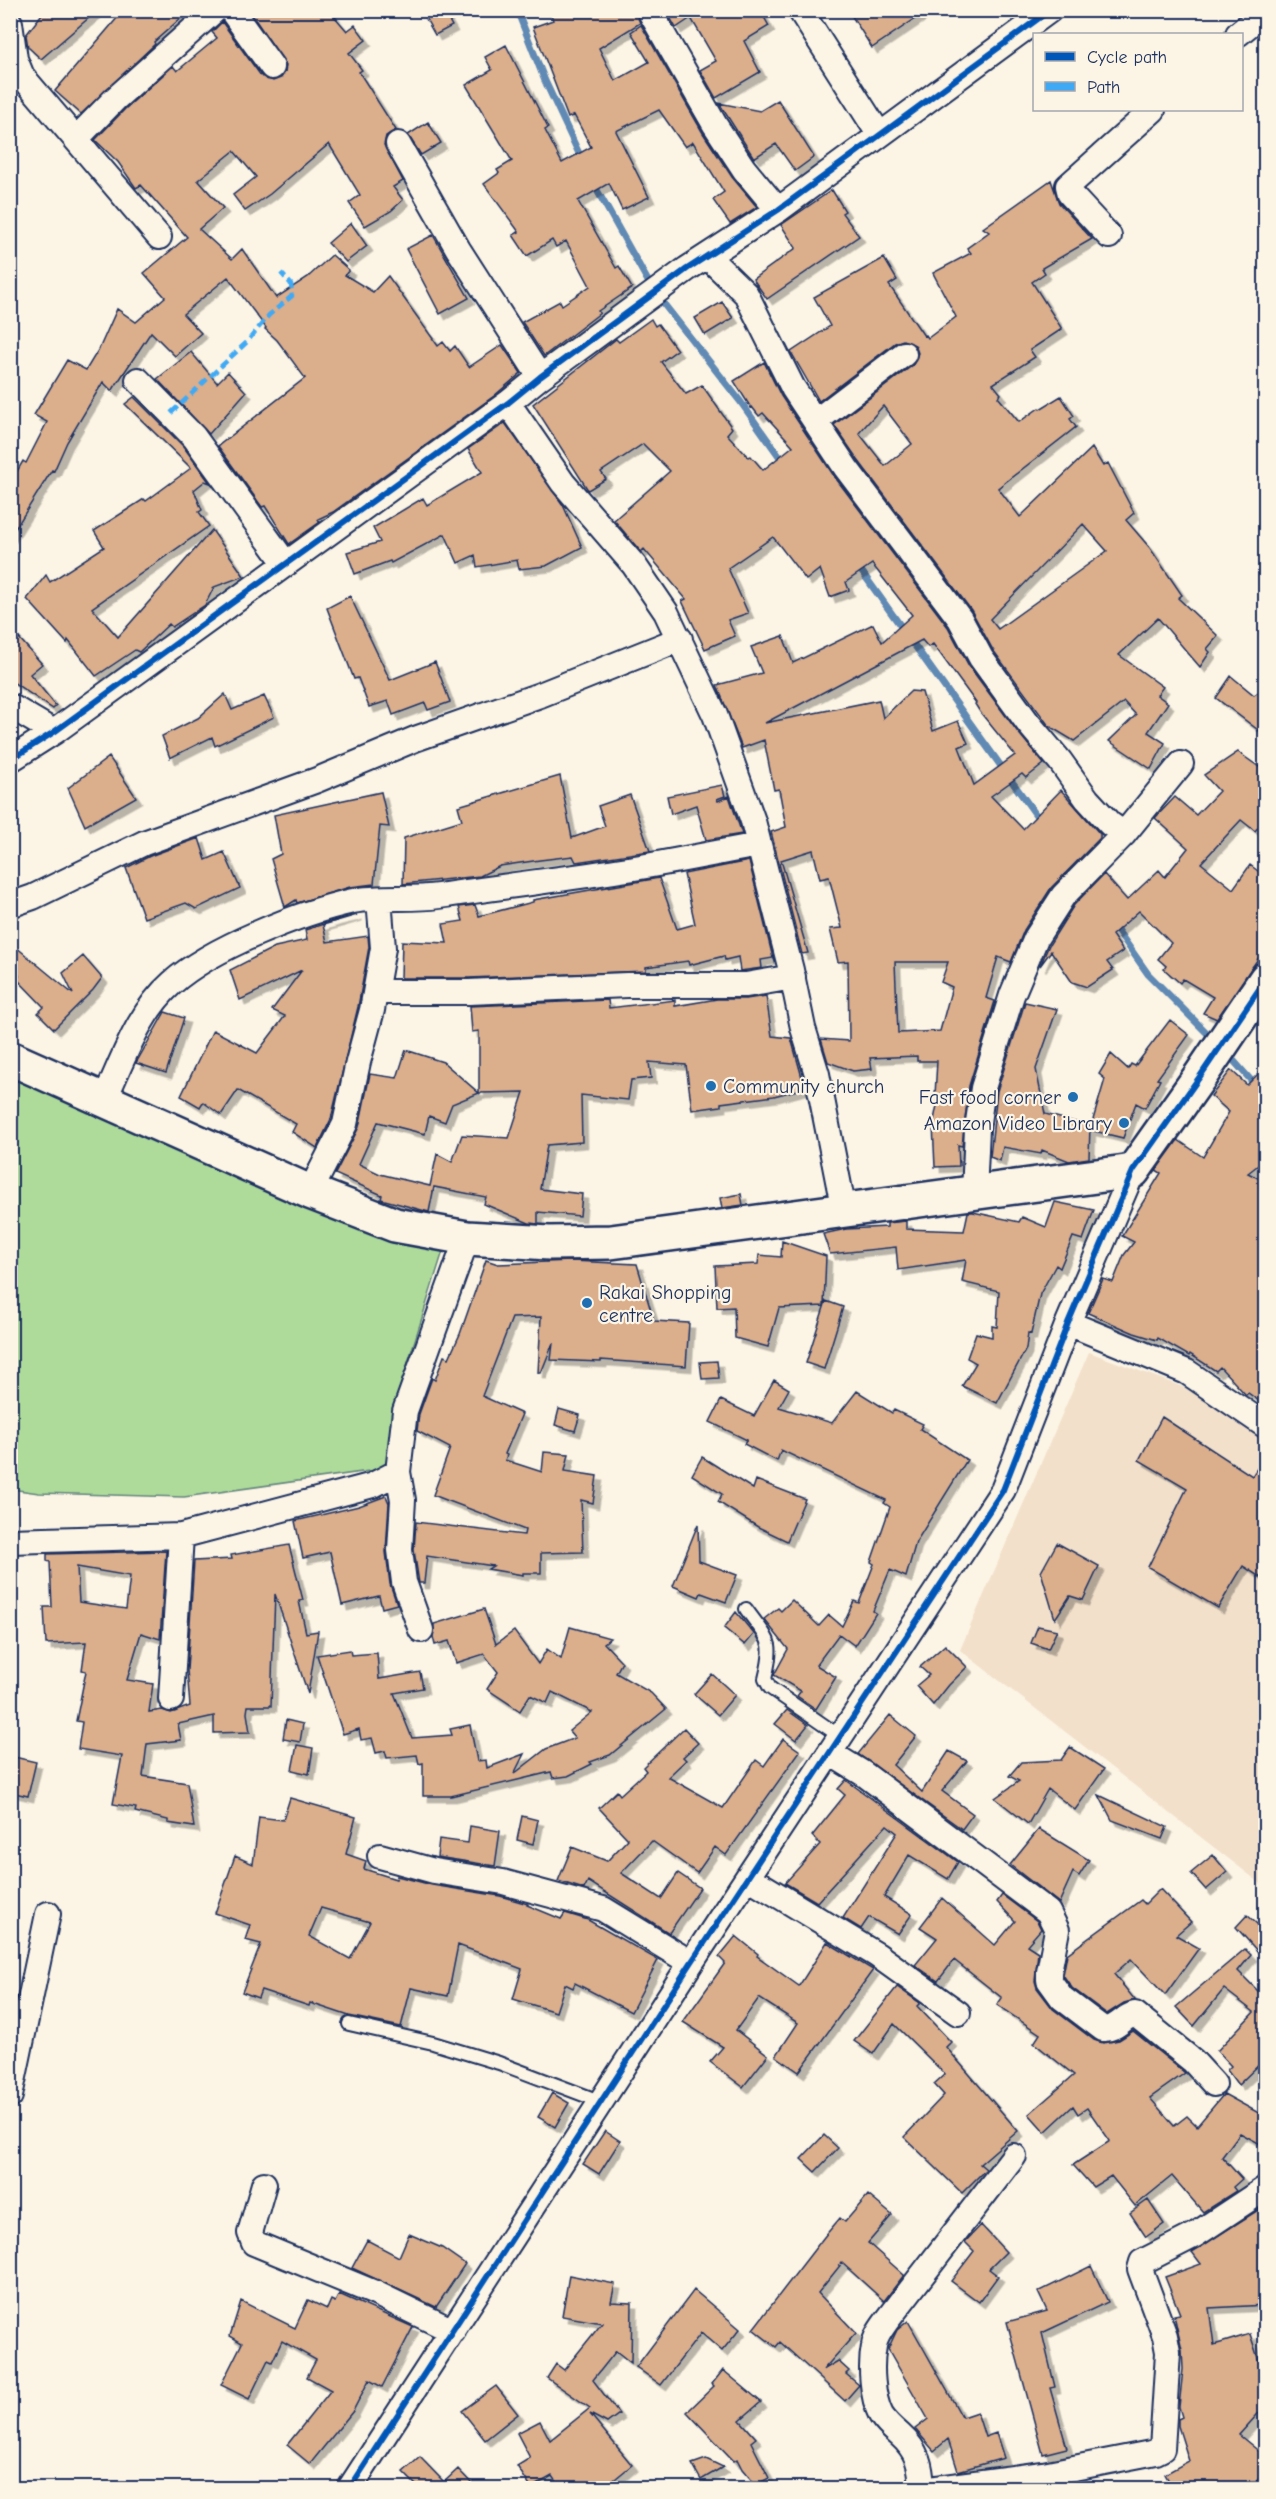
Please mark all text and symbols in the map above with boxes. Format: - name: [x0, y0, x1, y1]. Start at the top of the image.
- legend: [1033, 33, 1243, 111]
- text: Cycle path: [1087, 47, 1167, 68]
- text: Path: [1087, 77, 1120, 98]
- place label: Community church: [723, 1075, 884, 1098]
- marker: Community church: [704, 1079, 718, 1093]
- place label: Fast food corner: [919, 1086, 1061, 1109]
- marker: Fast food corner: [1066, 1090, 1080, 1104]
- place label: Amazon Video Library: [924, 1112, 1112, 1135]
- marker: Amazon Video Library: [1117, 1116, 1131, 1130]
- place label: Rakai Shopping centre: [599, 1281, 732, 1327]
- marker: Rakai Shopping centre: [580, 1296, 594, 1310]

